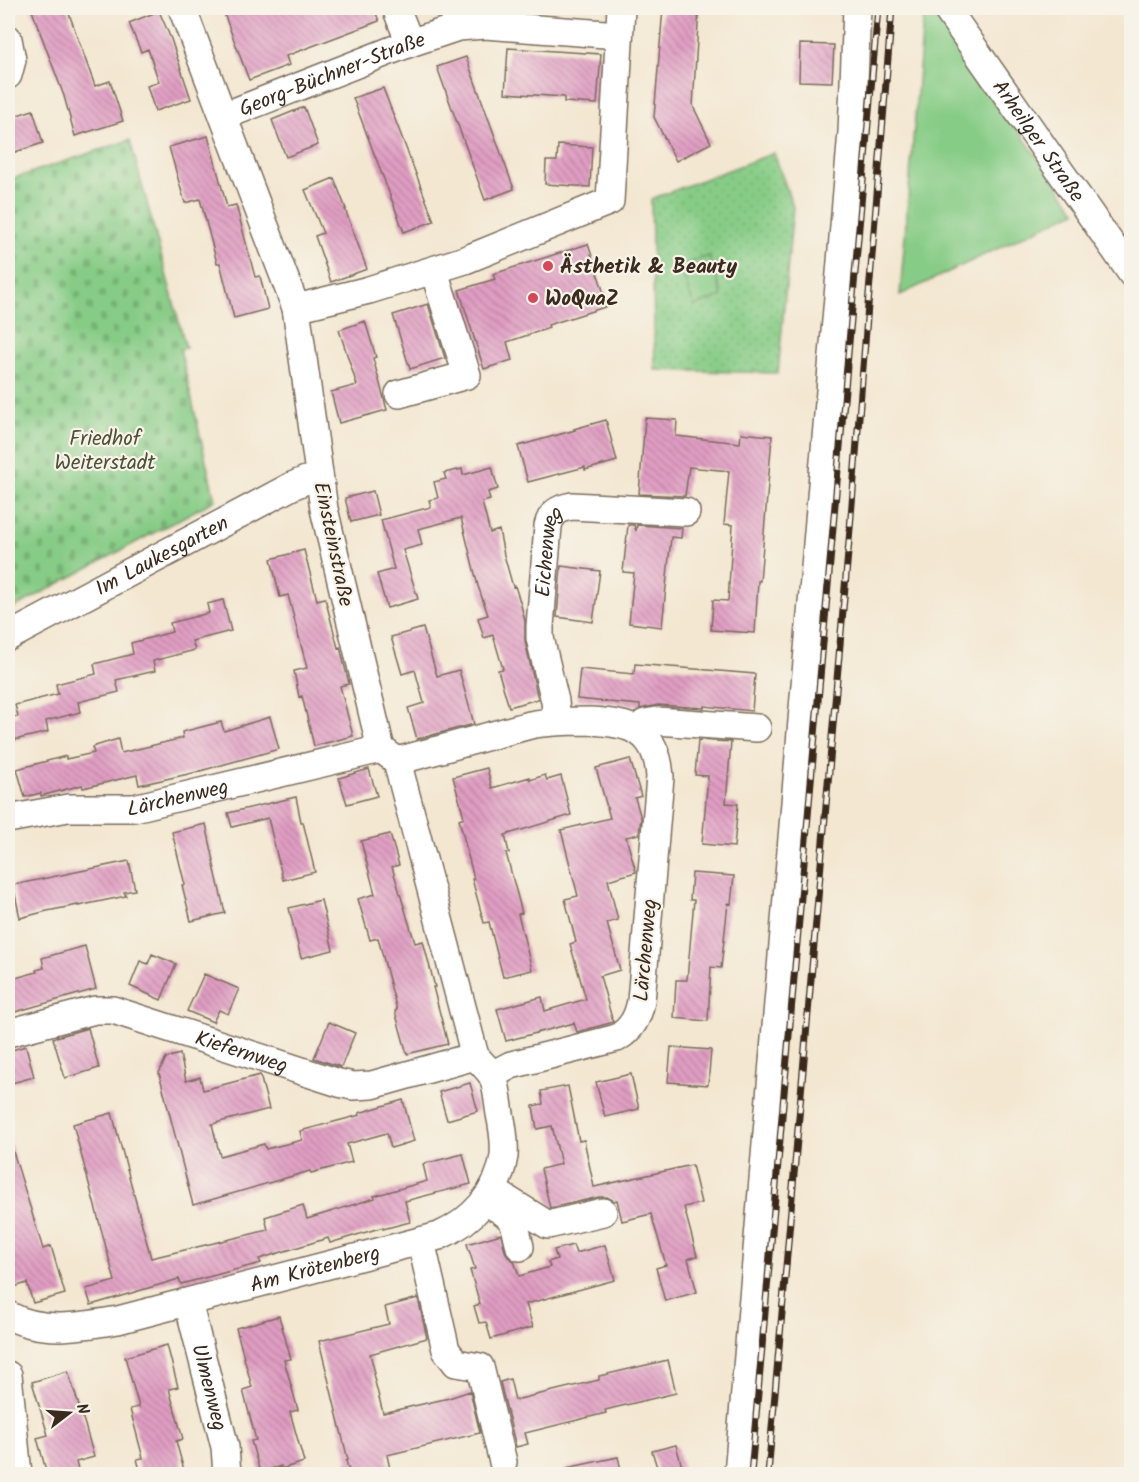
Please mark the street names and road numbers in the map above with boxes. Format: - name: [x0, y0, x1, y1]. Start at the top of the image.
- street label: Georg-Büchner-Straße: [235, 24, 430, 126]
- street label: Arheilger Straße: [983, 73, 1092, 210]
- street label: Einsteinstraße: [303, 479, 362, 610]
- street label: Eichenweg: [527, 498, 571, 598]
- street label: Im Laukesgarten: [90, 508, 235, 606]
- street label: Lärchenweg: [127, 771, 232, 826]
- street label: Lärchenweg: [626, 897, 667, 1003]
- street label: Kiefernweg: [190, 1022, 292, 1083]
- street label: Am Krötenberg: [247, 1237, 384, 1303]
- street label: Ulmenweg: [181, 1341, 235, 1435]

